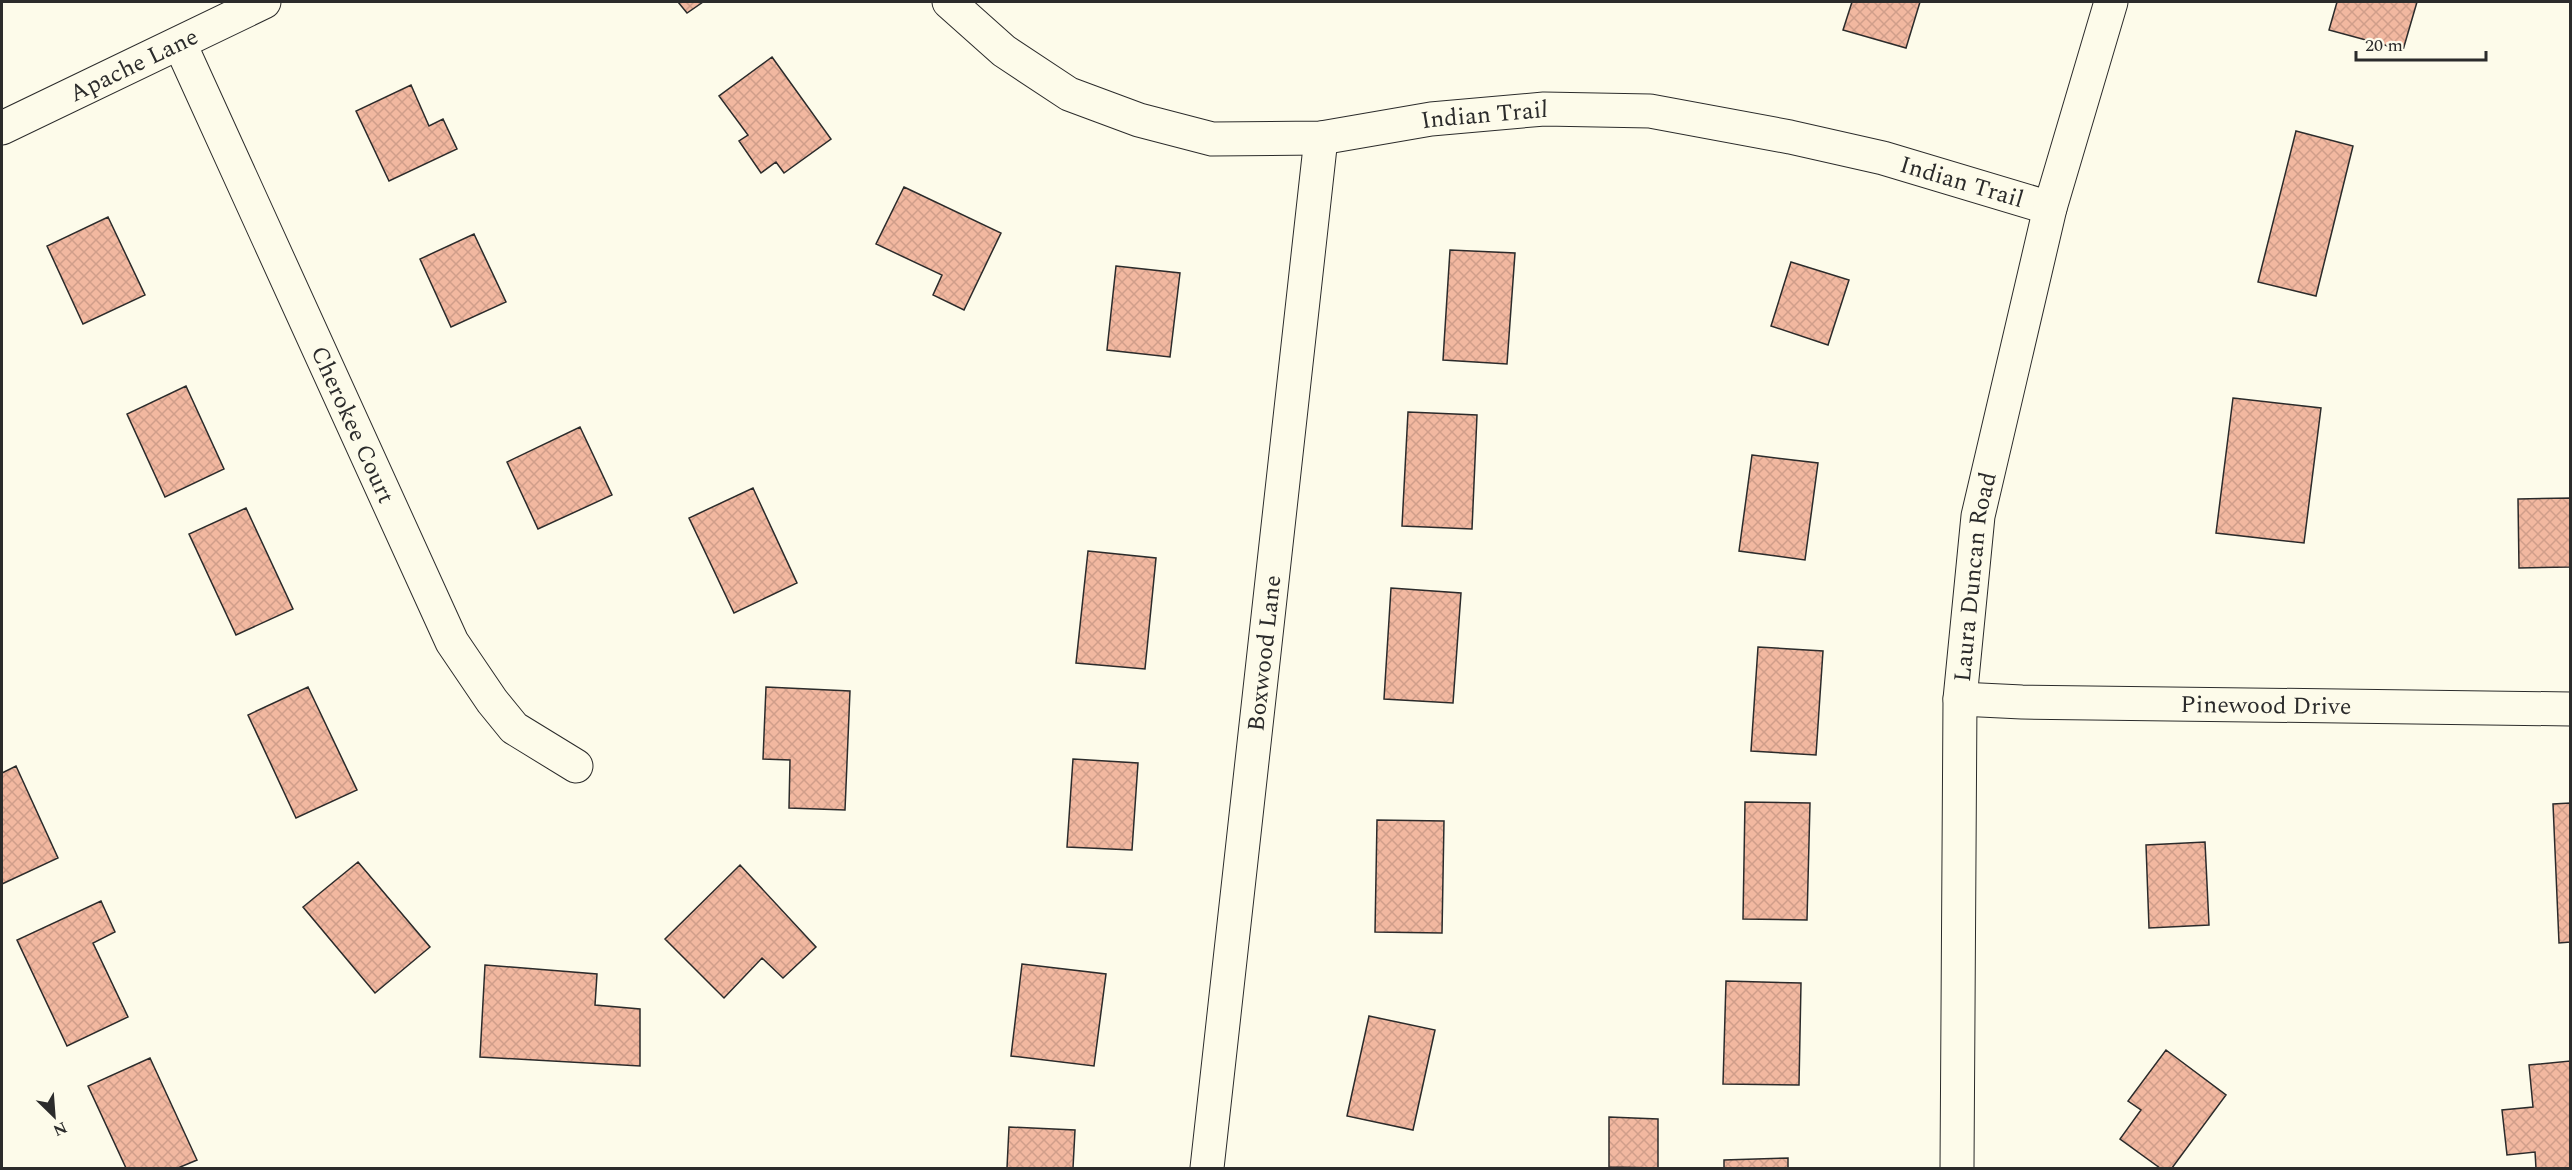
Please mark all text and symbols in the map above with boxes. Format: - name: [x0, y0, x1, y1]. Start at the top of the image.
- street label: Apache Lane: [64, 19, 204, 112]
- scale bar: [2356, 24, 2486, 62]
- text: 20 m: [2365, 32, 2403, 59]
- street label: Indian Trail: [1418, 92, 1548, 139]
- street label: Indian Trail: [1895, 147, 2028, 218]
- street label: Cherokee Court: [301, 340, 404, 510]
- street label: Laura Duncan Road: [1945, 469, 2007, 684]
- street label: Boxwood Lane: [1238, 573, 1291, 733]
- street label: Pinewood Drive: [2180, 687, 2352, 725]
- north arrow: [24, 1086, 84, 1146]
- text: N: [49, 1115, 71, 1142]

